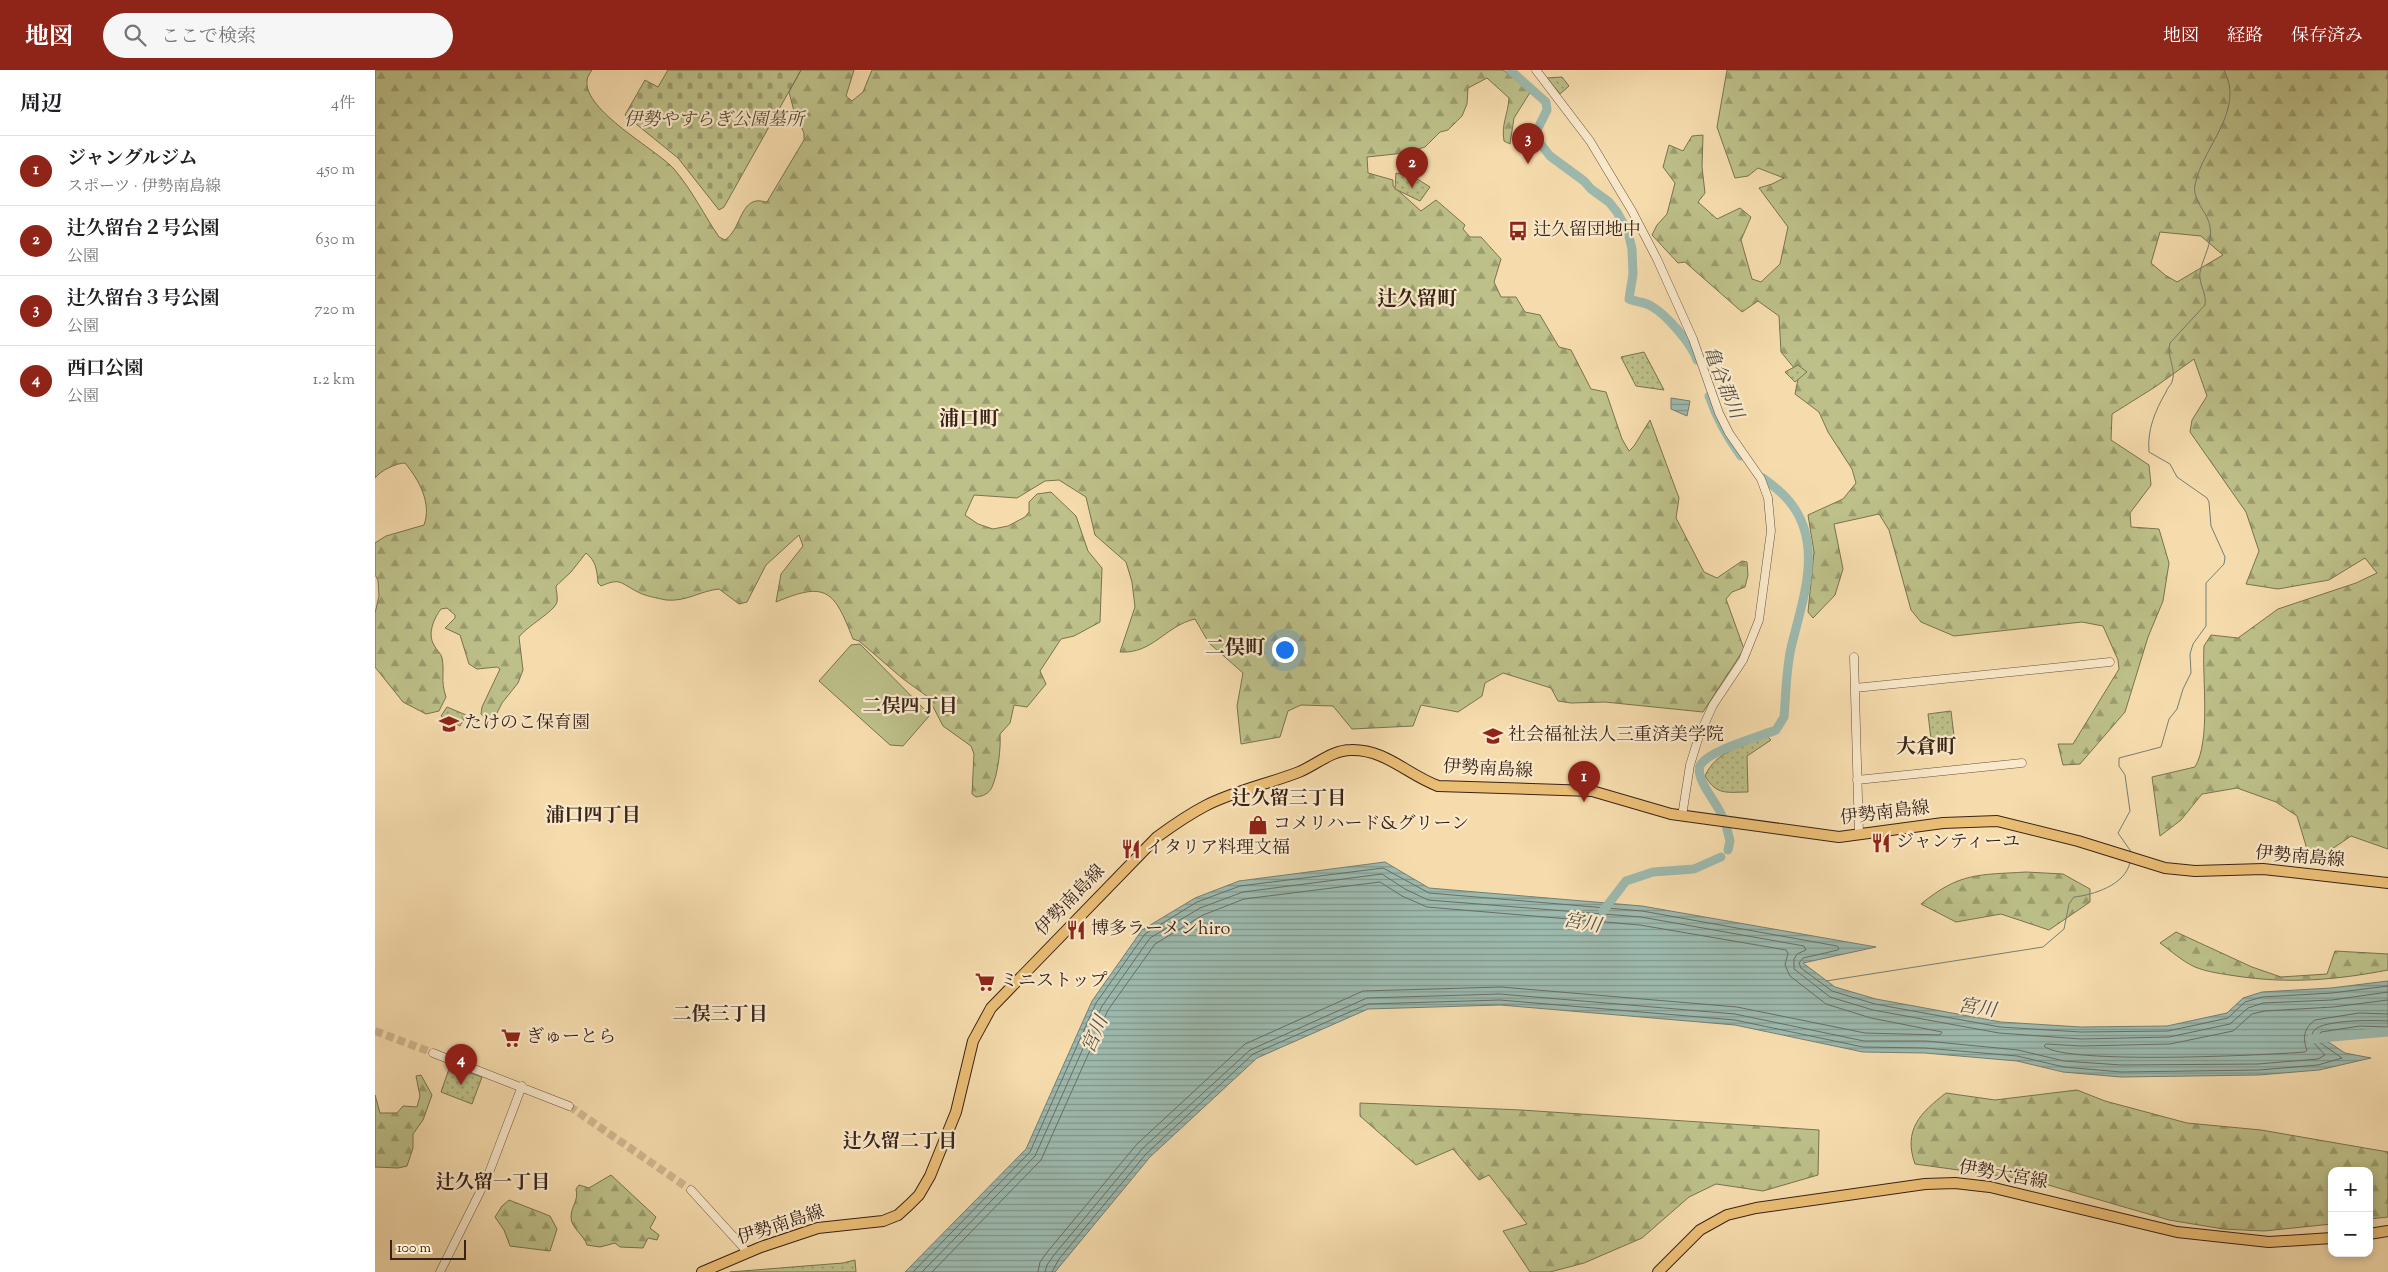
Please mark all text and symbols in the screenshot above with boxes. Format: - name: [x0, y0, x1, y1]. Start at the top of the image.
- search box: [103, 13, 453, 58]
- text: 地図: [25, 21, 73, 55]
- icon: search: [121, 21, 149, 49]
- text: ここで検索: [161, 24, 256, 51]
- text: 地図: [2163, 24, 2199, 50]
- text: 経路: [2227, 24, 2263, 50]
- text: 保存済み: [2291, 24, 2363, 50]
- text: 周辺: [20, 90, 62, 120]
- text: 4件: [331, 93, 355, 116]
- park label: 伊勢やすらぎ公園墓所: [624, 108, 807, 134]
- pin: 3: [1512, 123, 1544, 164]
- text: ジャングルジム: [67, 146, 197, 173]
- pin: 2: [1396, 147, 1428, 188]
- text: 1: [33, 159, 39, 182]
- text: 450 m: [316, 159, 355, 182]
- text: スポーツ · 伊勢南島線: [67, 176, 221, 199]
- text: 辻久留台２号公園: [67, 216, 219, 243]
- place label: 辻久留団地中: [1533, 218, 1641, 244]
- bus stop icon: 辻久留団地中: [1507, 220, 1529, 242]
- text: 2: [32, 229, 40, 252]
- text: 630 m: [316, 229, 355, 252]
- text: 公園: [67, 246, 99, 269]
- text: 辻久留台３号公園: [67, 286, 219, 313]
- district label: 辻久留町: [1377, 286, 1458, 315]
- text: 3: [33, 299, 39, 322]
- text: 720 m: [315, 299, 355, 322]
- text: 公園: [67, 316, 99, 339]
- water label: 亀谷郡川: [1695, 343, 1749, 425]
- text: 西口公園: [67, 356, 143, 383]
- text: 4: [32, 369, 40, 392]
- text: 1.2 km: [313, 369, 355, 392]
- text: 公園: [67, 386, 99, 409]
- district label: 浦口町: [939, 406, 1000, 435]
- district label: 二俣町: [1205, 635, 1266, 664]
- your location: [1272, 637, 1298, 663]
- district label: 二俣四丁目: [862, 694, 958, 721]
- place label: たけのこ保育園: [464, 711, 590, 737]
- school or university icon: たけのこ保育園: [438, 713, 460, 735]
- place label: 社会福祉法人三重済美学院: [1508, 723, 1724, 749]
- school or university icon: 社会福祉法人三重済美学院: [1482, 725, 1504, 747]
- district label: 大倉町: [1896, 734, 1957, 763]
- street label: 伊勢南島線: [1442, 755, 1534, 785]
- pin: 1: [1568, 761, 1600, 802]
- district label: 辻久留三丁目: [1232, 786, 1346, 813]
- street label: 伊勢南島線: [1839, 796, 1931, 832]
- district label: 浦口四丁目: [545, 803, 641, 830]
- place label: コメリハード&グリーン: [1273, 812, 1469, 838]
- shop icon: コメリハード&グリーン: [1247, 814, 1269, 836]
- place label: ジャンティーユ: [1896, 830, 2020, 856]
- restaurant icon: ジャンティーユ: [1870, 832, 1892, 854]
- place label: イタリア料理文福: [1146, 836, 1290, 862]
- restaurant icon: イタリア料理文福: [1120, 838, 1142, 860]
- street label: 伊勢南島線: [2254, 841, 2346, 875]
- street label: 伊勢南島線: [1030, 860, 1112, 942]
- water label: 宮川: [1561, 907, 1605, 941]
- place label: 博多ラーメンhiro: [1091, 917, 1230, 943]
- restaurant icon: 博多ラーメンhiro: [1065, 919, 1087, 941]
- place label: ミニストップ: [1000, 969, 1107, 995]
- supermarket icon: ミニストップ: [974, 971, 996, 993]
- water label: 宮川: [1956, 993, 2000, 1026]
- district label: 二俣三丁目: [672, 1002, 768, 1029]
- water label: 宮川: [1076, 1010, 1117, 1058]
- place label: ぎゅーとら: [526, 1025, 616, 1051]
- supermarket icon: ぎゅーとら: [500, 1027, 522, 1049]
- pin: 4: [445, 1044, 477, 1085]
- district label: 辻久留二丁目: [843, 1129, 957, 1156]
- street label: 伊勢大宮線: [1956, 1155, 2050, 1197]
- map controls: [2328, 1167, 2373, 1257]
- button: +: [2328, 1167, 2373, 1212]
- district label: 辻久留一丁目: [436, 1170, 550, 1197]
- street label: 伊勢南島線: [734, 1200, 828, 1252]
- button: −: [2328, 1212, 2373, 1257]
- scale bar: [390, 1237, 466, 1260]
- text: 100 m: [397, 1239, 431, 1259]

